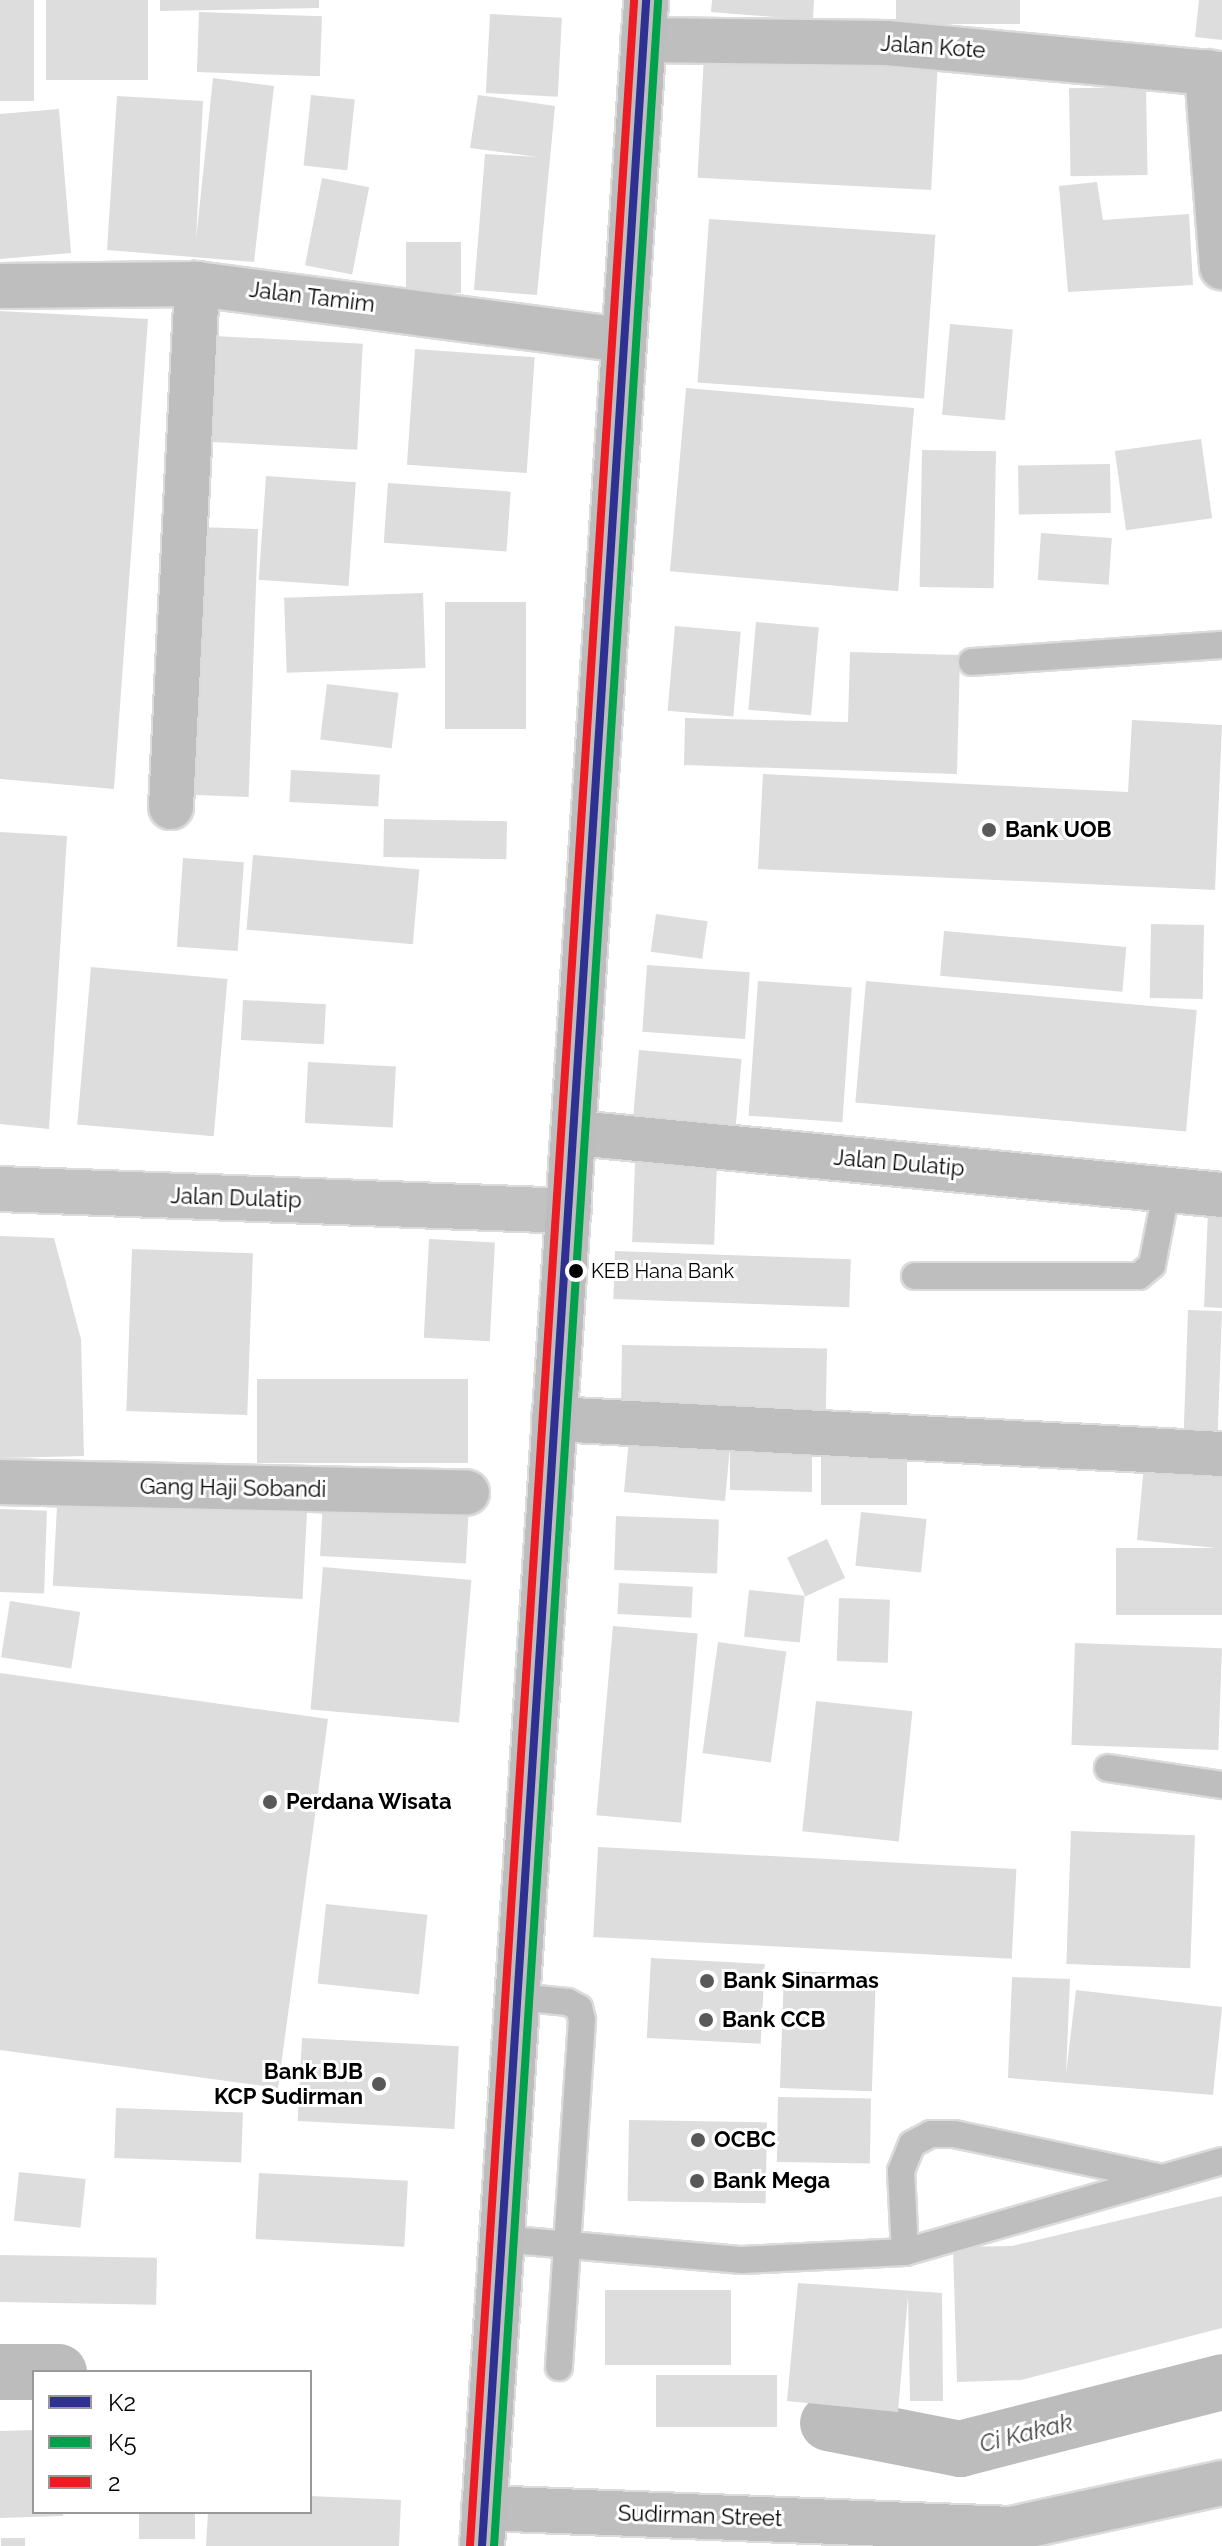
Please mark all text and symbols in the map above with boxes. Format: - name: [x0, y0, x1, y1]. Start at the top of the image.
- street label: Jalan Kote: [880, 30, 986, 64]
- street label: Jalan Tamim: [247, 276, 377, 318]
- place label: Bank UOB: [1005, 817, 1112, 843]
- marker: Bank UOB: [980, 821, 998, 839]
- street label: Jalan Dulatip: [832, 1144, 966, 1182]
- street label: Jalan Dulatip: [170, 1183, 302, 1213]
- place label: KEB Hana Bank: [591, 1259, 734, 1283]
- marker: KEB Hana Bank: [568, 1263, 584, 1279]
- street label: Gang Haji Sobandi: [140, 1473, 326, 1503]
- place label: Perdana Wisata: [286, 1789, 452, 1815]
- marker: Perdana Wisata: [261, 1793, 279, 1811]
- place label: Bank Sinarmas: [723, 1968, 879, 1994]
- marker: Bank Sinarmas: [698, 1972, 716, 1990]
- place label: Bank CCB: [722, 2007, 825, 2033]
- marker: Bank CCB: [697, 2011, 715, 2029]
- place label: Bank BJB KCP Sudirman: [213, 2058, 363, 2110]
- marker: Bank BJB KCP Sudirman: [370, 2075, 388, 2093]
- place label: OCBC: [714, 2127, 776, 2153]
- marker: OCBC: [689, 2131, 707, 2149]
- place label: Bank Mega: [713, 2168, 830, 2194]
- marker: Bank Mega: [688, 2172, 706, 2190]
- legend: [32, 2370, 312, 2514]
- text: K2: [108, 2388, 136, 2417]
- water label: Ci Kakak: [976, 2408, 1076, 2458]
- text: K5: [108, 2428, 137, 2457]
- text: 2: [108, 2468, 121, 2497]
- street label: Sudirman Street: [617, 2500, 783, 2532]

